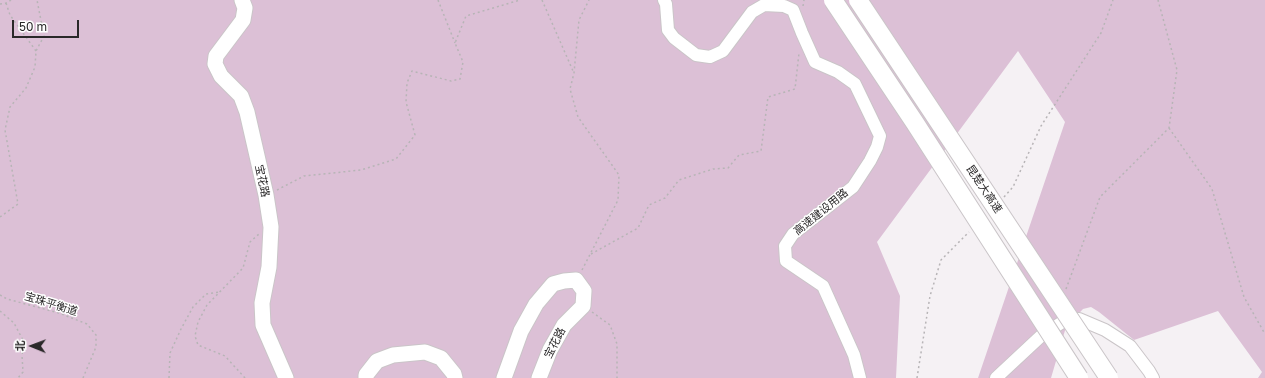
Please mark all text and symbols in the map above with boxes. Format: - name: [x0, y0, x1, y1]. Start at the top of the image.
- scale bar: [14, 12, 81, 38]
- text: 50 m: [19, 19, 47, 34]
- street label: 宝花路: [252, 163, 272, 199]
- street label: 昆楚大高速: [963, 163, 1005, 215]
- street label: 高速建设用路: [791, 186, 851, 238]
- street label: 宝珠平衡道: [23, 290, 79, 318]
- street label: 宝花路: [542, 325, 568, 361]
- north arrow: [12, 326, 52, 366]
- text: 北: [13, 340, 26, 351]

